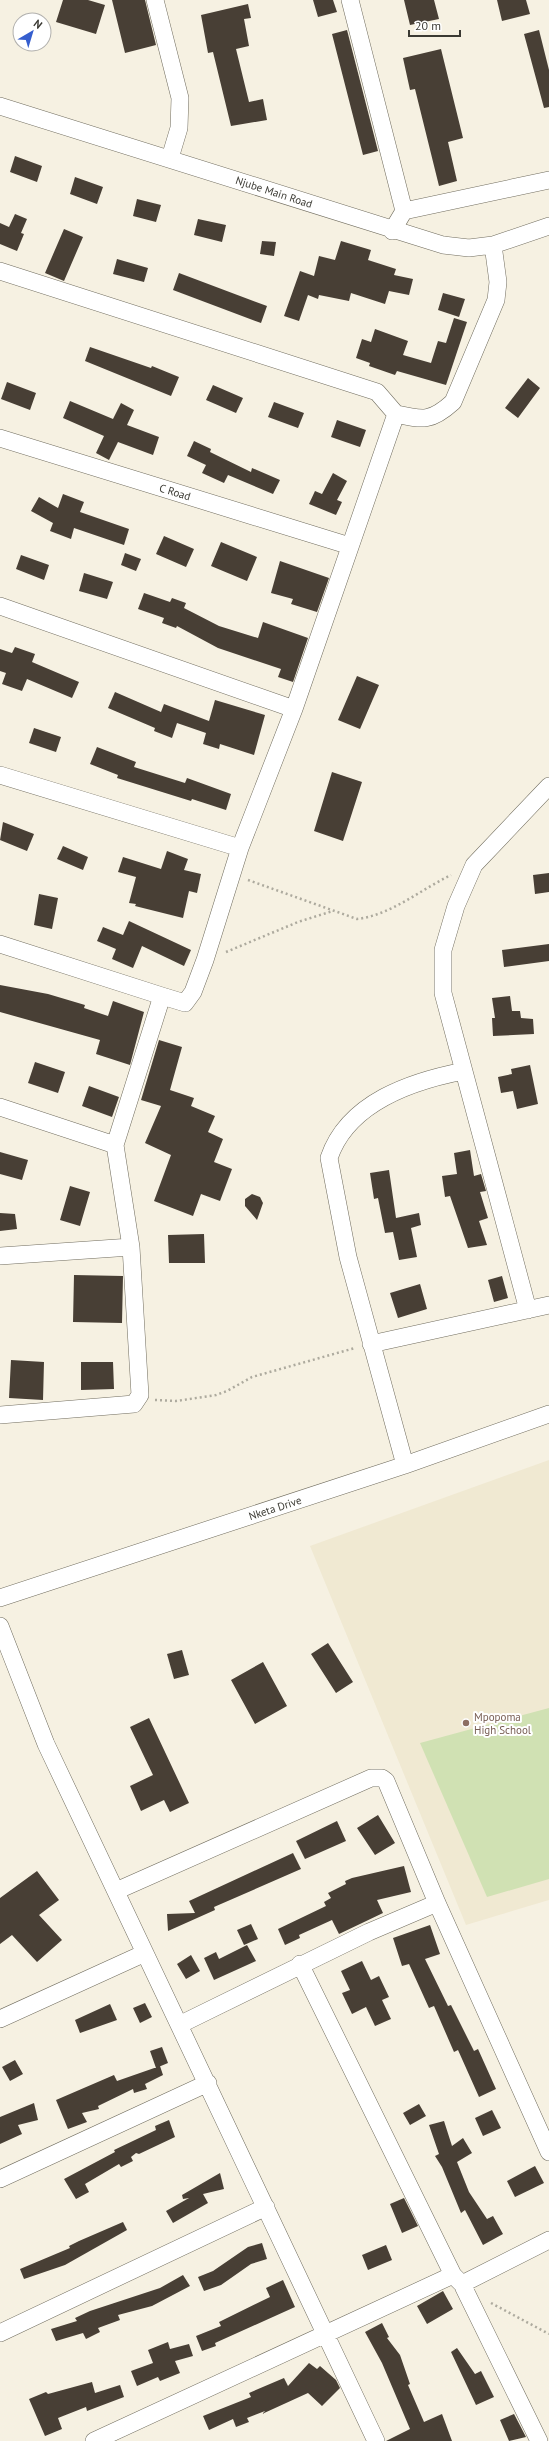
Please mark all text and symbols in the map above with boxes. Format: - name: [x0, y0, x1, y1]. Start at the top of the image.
- north arrow: [12, 12, 52, 52]
- scale bar: [409, 12, 460, 38]
- text: N: [31, 16, 45, 32]
- text: 20 m: [415, 18, 441, 33]
- street label: Njube Main Road: [234, 173, 314, 211]
- street label: C Road: [158, 481, 192, 503]
- street label: Nketa Drive: [247, 1493, 304, 1523]
- place label: Mpopoma High School: [474, 1710, 532, 1737]
- marker: Mpopoma High School: [461, 1718, 471, 1728]

